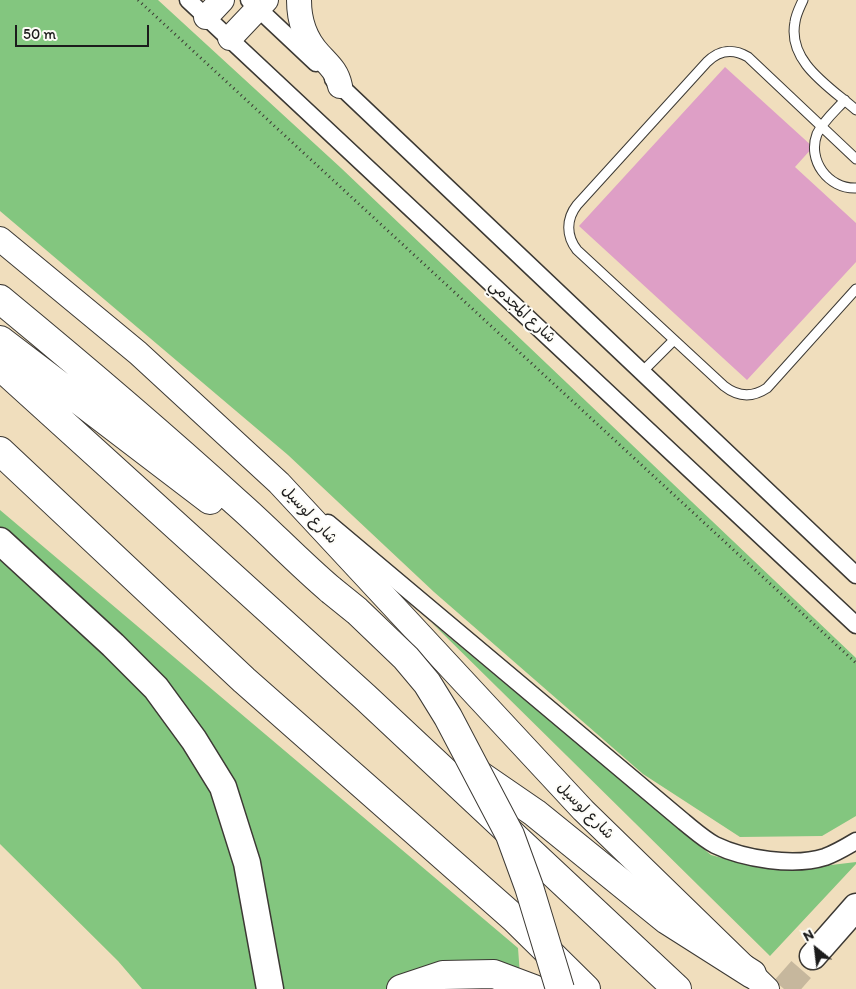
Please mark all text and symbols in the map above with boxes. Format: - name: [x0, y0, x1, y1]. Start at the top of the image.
- scale bar: [18, 15, 151, 47]
- text: 50 m: [23, 25, 56, 43]
- street label: شارع المجدمي: [485, 277, 559, 347]
- street label: شارع لوسيل: [277, 482, 341, 548]
- street label: شارع لوسيل: [553, 779, 617, 843]
- north arrow: [791, 924, 841, 974]
- text: N: [800, 926, 817, 945]

